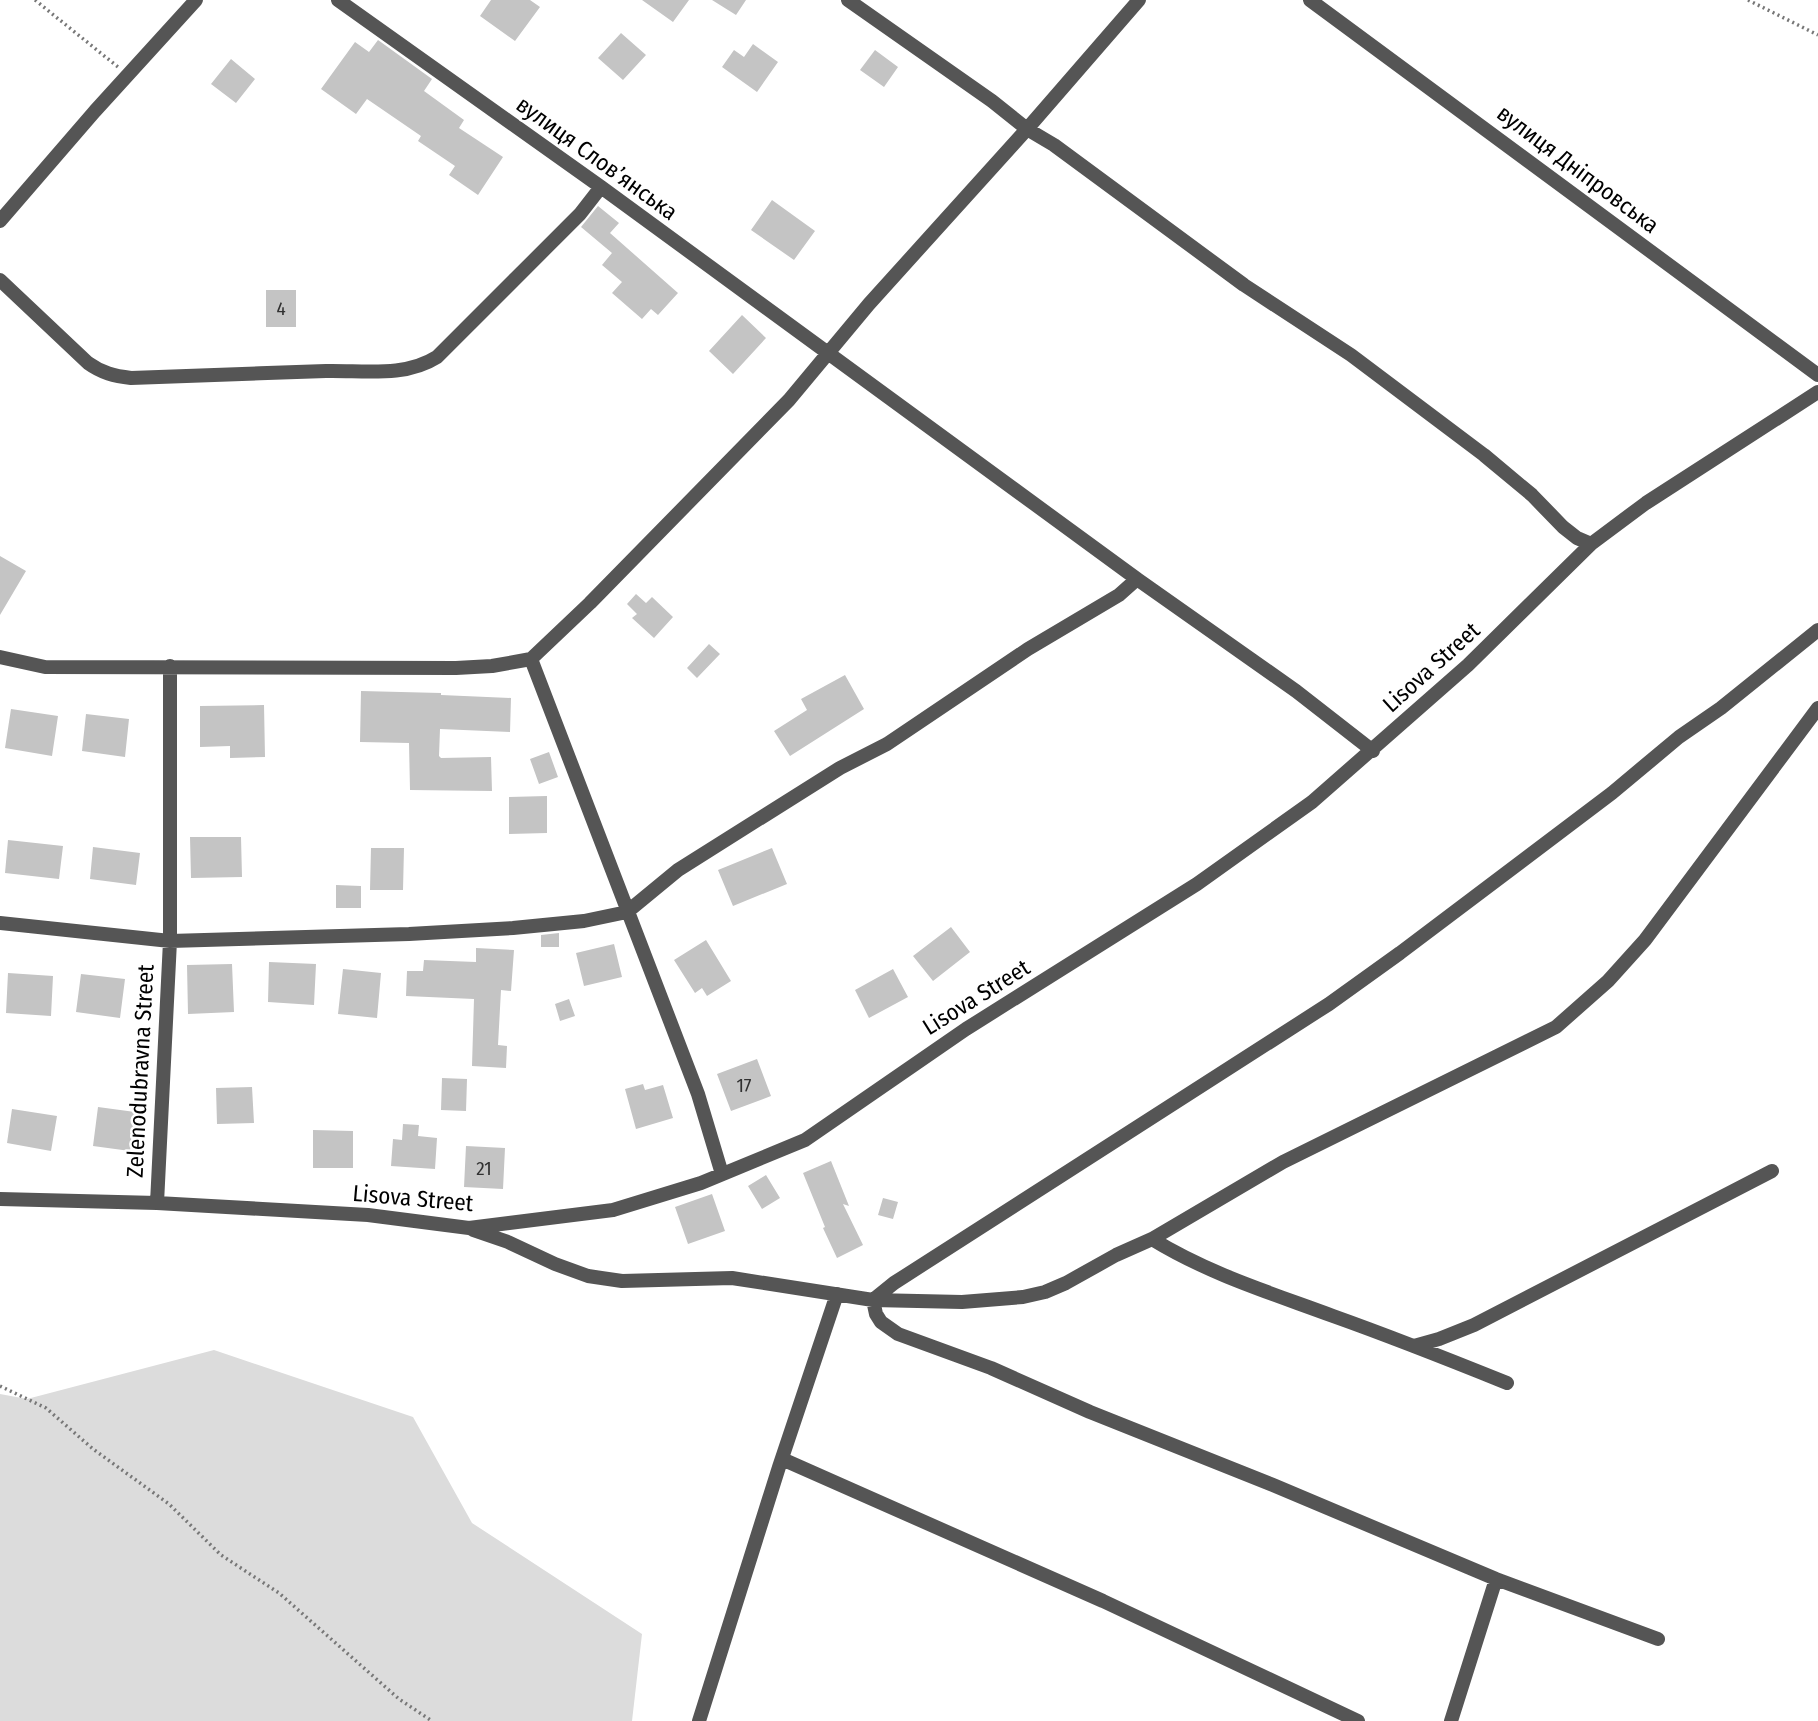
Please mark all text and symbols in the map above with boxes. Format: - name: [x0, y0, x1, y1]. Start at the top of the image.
- street label: вулиця Словʼянська: [511, 90, 683, 226]
- street label: вулиця Дніпровська: [1492, 99, 1664, 239]
- house number: 4: [276, 297, 286, 320]
- street label: Lisova Street: [1377, 616, 1486, 718]
- street label: Lisova Street: [917, 953, 1035, 1041]
- street label: Zelenodubravna Street: [120, 963, 160, 1178]
- house number: 17: [736, 1074, 752, 1097]
- house number: 21: [476, 1157, 492, 1180]
- street label: Lisova Street: [352, 1179, 475, 1217]

